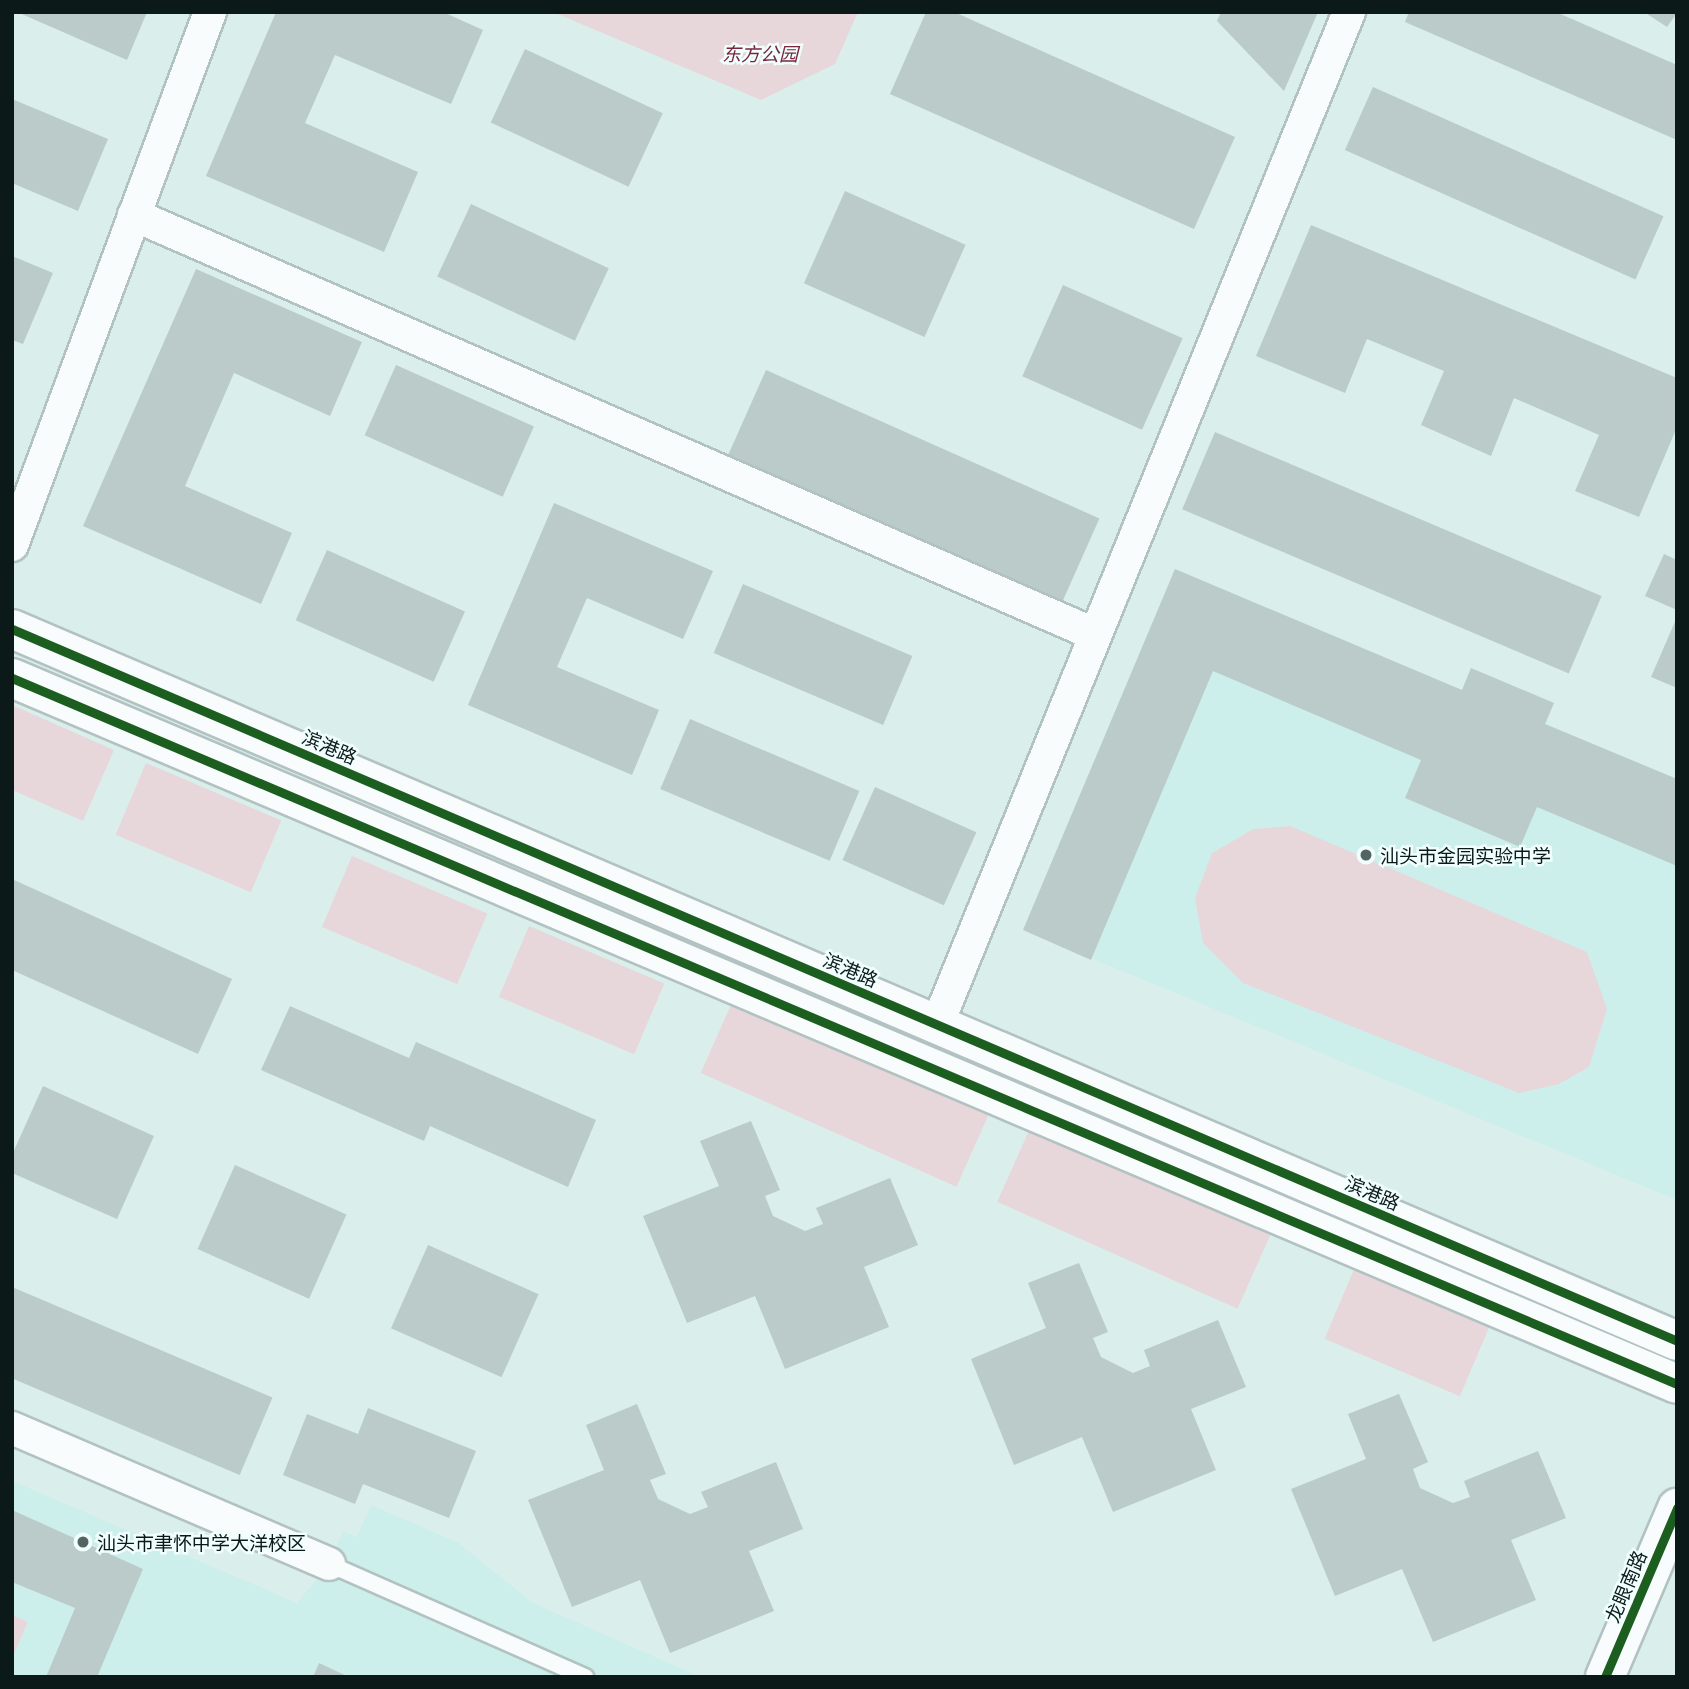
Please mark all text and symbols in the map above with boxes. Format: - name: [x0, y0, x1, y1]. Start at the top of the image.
- park label: 东方公园: [722, 42, 798, 64]
- street label: 滨港路: [299, 724, 361, 768]
- place label: 汕头市金园实验中学: [1380, 844, 1551, 866]
- marker: 汕头市金园实验中学: [1358, 847, 1374, 863]
- street label: 滨港路: [820, 947, 882, 991]
- street label: 滨港路: [1342, 1170, 1404, 1214]
- place label: 汕头市聿怀中学大洋校区: [97, 1531, 306, 1553]
- marker: 汕头市聿怀中学大洋校区: [75, 1534, 91, 1550]
- street label: 龙眼南路: [1600, 1547, 1650, 1625]

